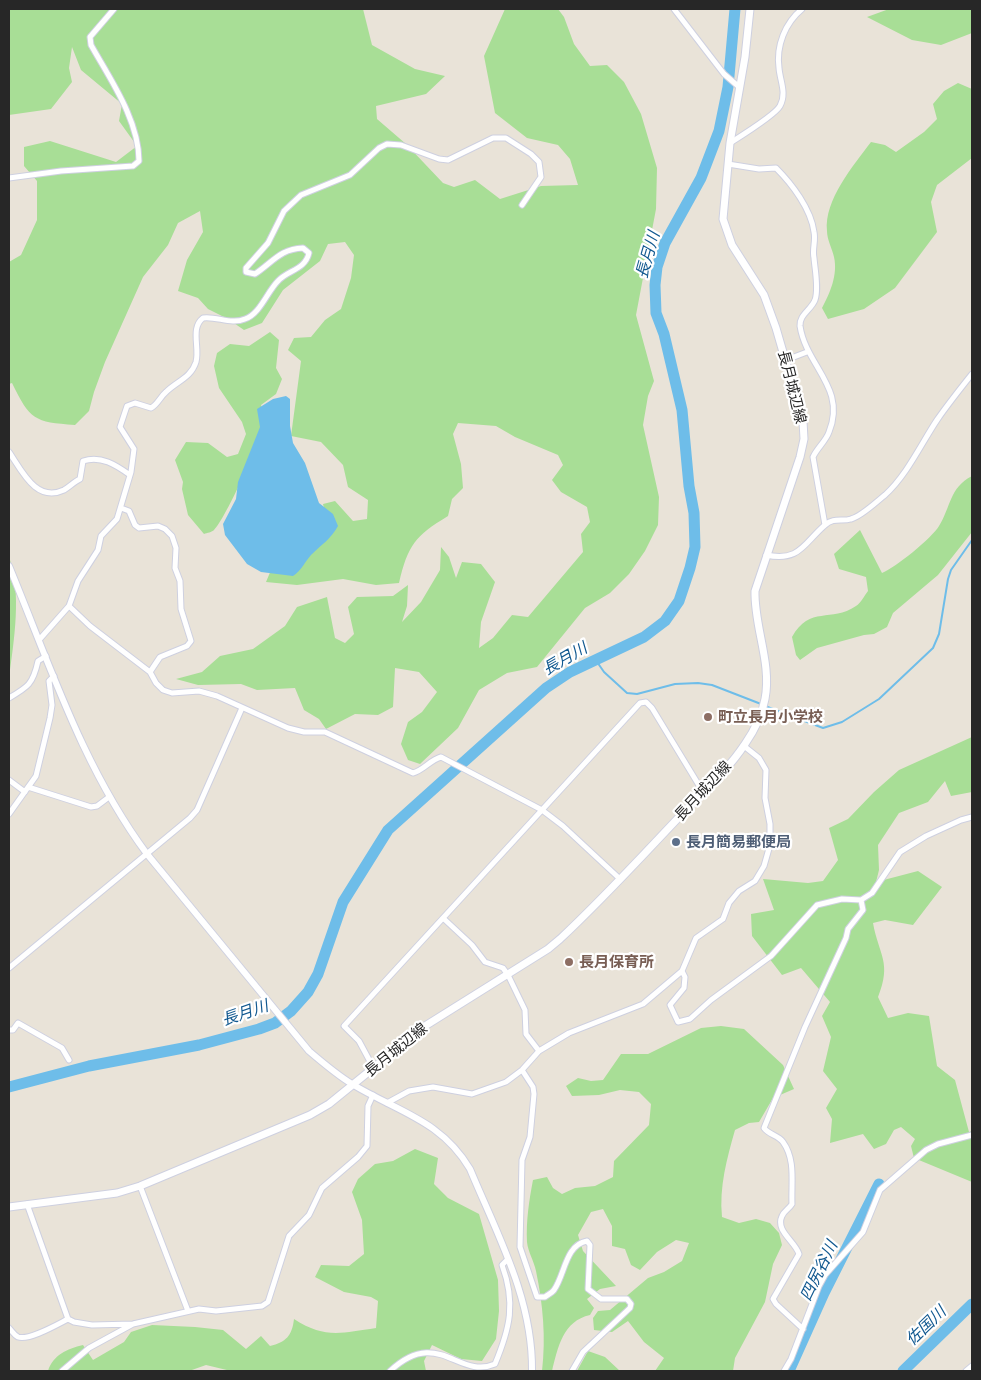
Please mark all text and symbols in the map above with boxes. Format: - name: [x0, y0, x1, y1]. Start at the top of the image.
- water label: 長月川: [632, 229, 664, 281]
- street label: 長月城辺線: [774, 348, 810, 426]
- water label: 長月川: [539, 639, 591, 679]
- place label: 町立長月小学校: [718, 708, 823, 726]
- marker: 町立長月小学校: [702, 711, 714, 723]
- street label: 長月城辺線: [671, 757, 735, 825]
- place label: 長月簡易郵便局: [686, 833, 791, 851]
- marker: 長月簡易郵便局: [670, 836, 682, 848]
- place label: 長月保育所: [579, 953, 654, 971]
- marker: 長月保育所: [563, 956, 575, 968]
- water label: 長月川: [219, 996, 271, 1030]
- street label: 長月城辺線: [361, 1019, 431, 1081]
- water label: 四尻谷川: [796, 1238, 842, 1304]
- water label: 佐国川: [902, 1302, 950, 1350]

